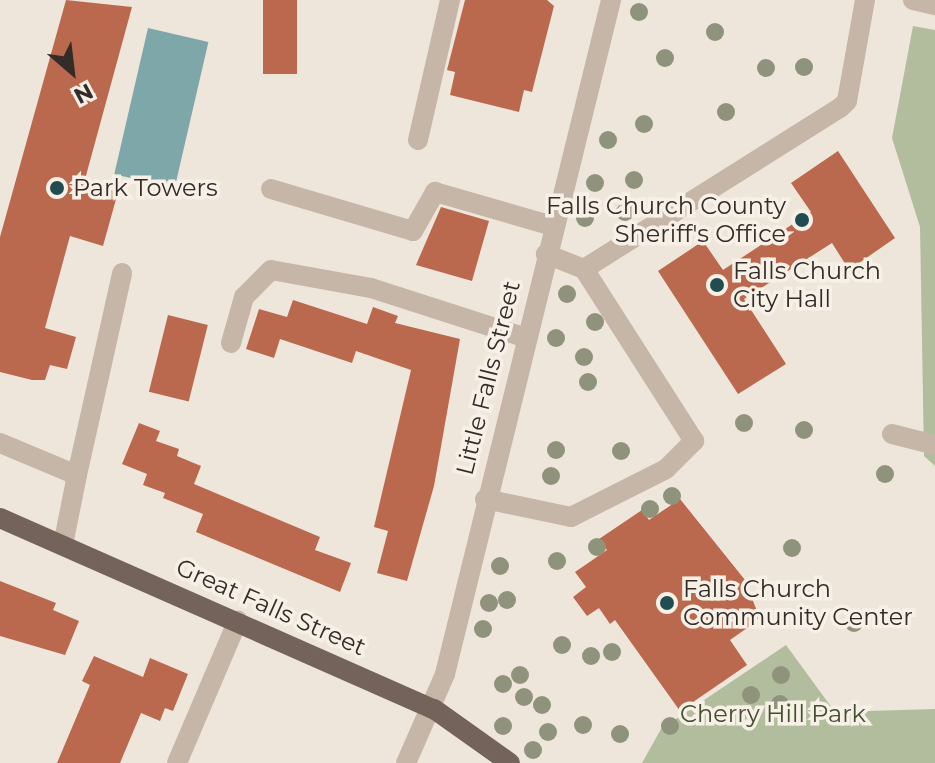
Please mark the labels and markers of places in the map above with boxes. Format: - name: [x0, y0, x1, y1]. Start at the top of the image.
- place label: Park Towers: [73, 174, 218, 202]
- marker: Park Towers: [48, 179, 66, 197]
- place label: Falls Church County Sheriff's Office: [546, 192, 786, 248]
- marker: Falls Church County Sheriff's Office: [793, 211, 811, 229]
- place label: Falls Church City Hall: [733, 257, 881, 313]
- marker: Falls Church City Hall: [708, 276, 726, 294]
- place label: Falls Church Community Center: [683, 575, 913, 631]
- marker: Falls Church Community Center: [658, 594, 676, 612]

